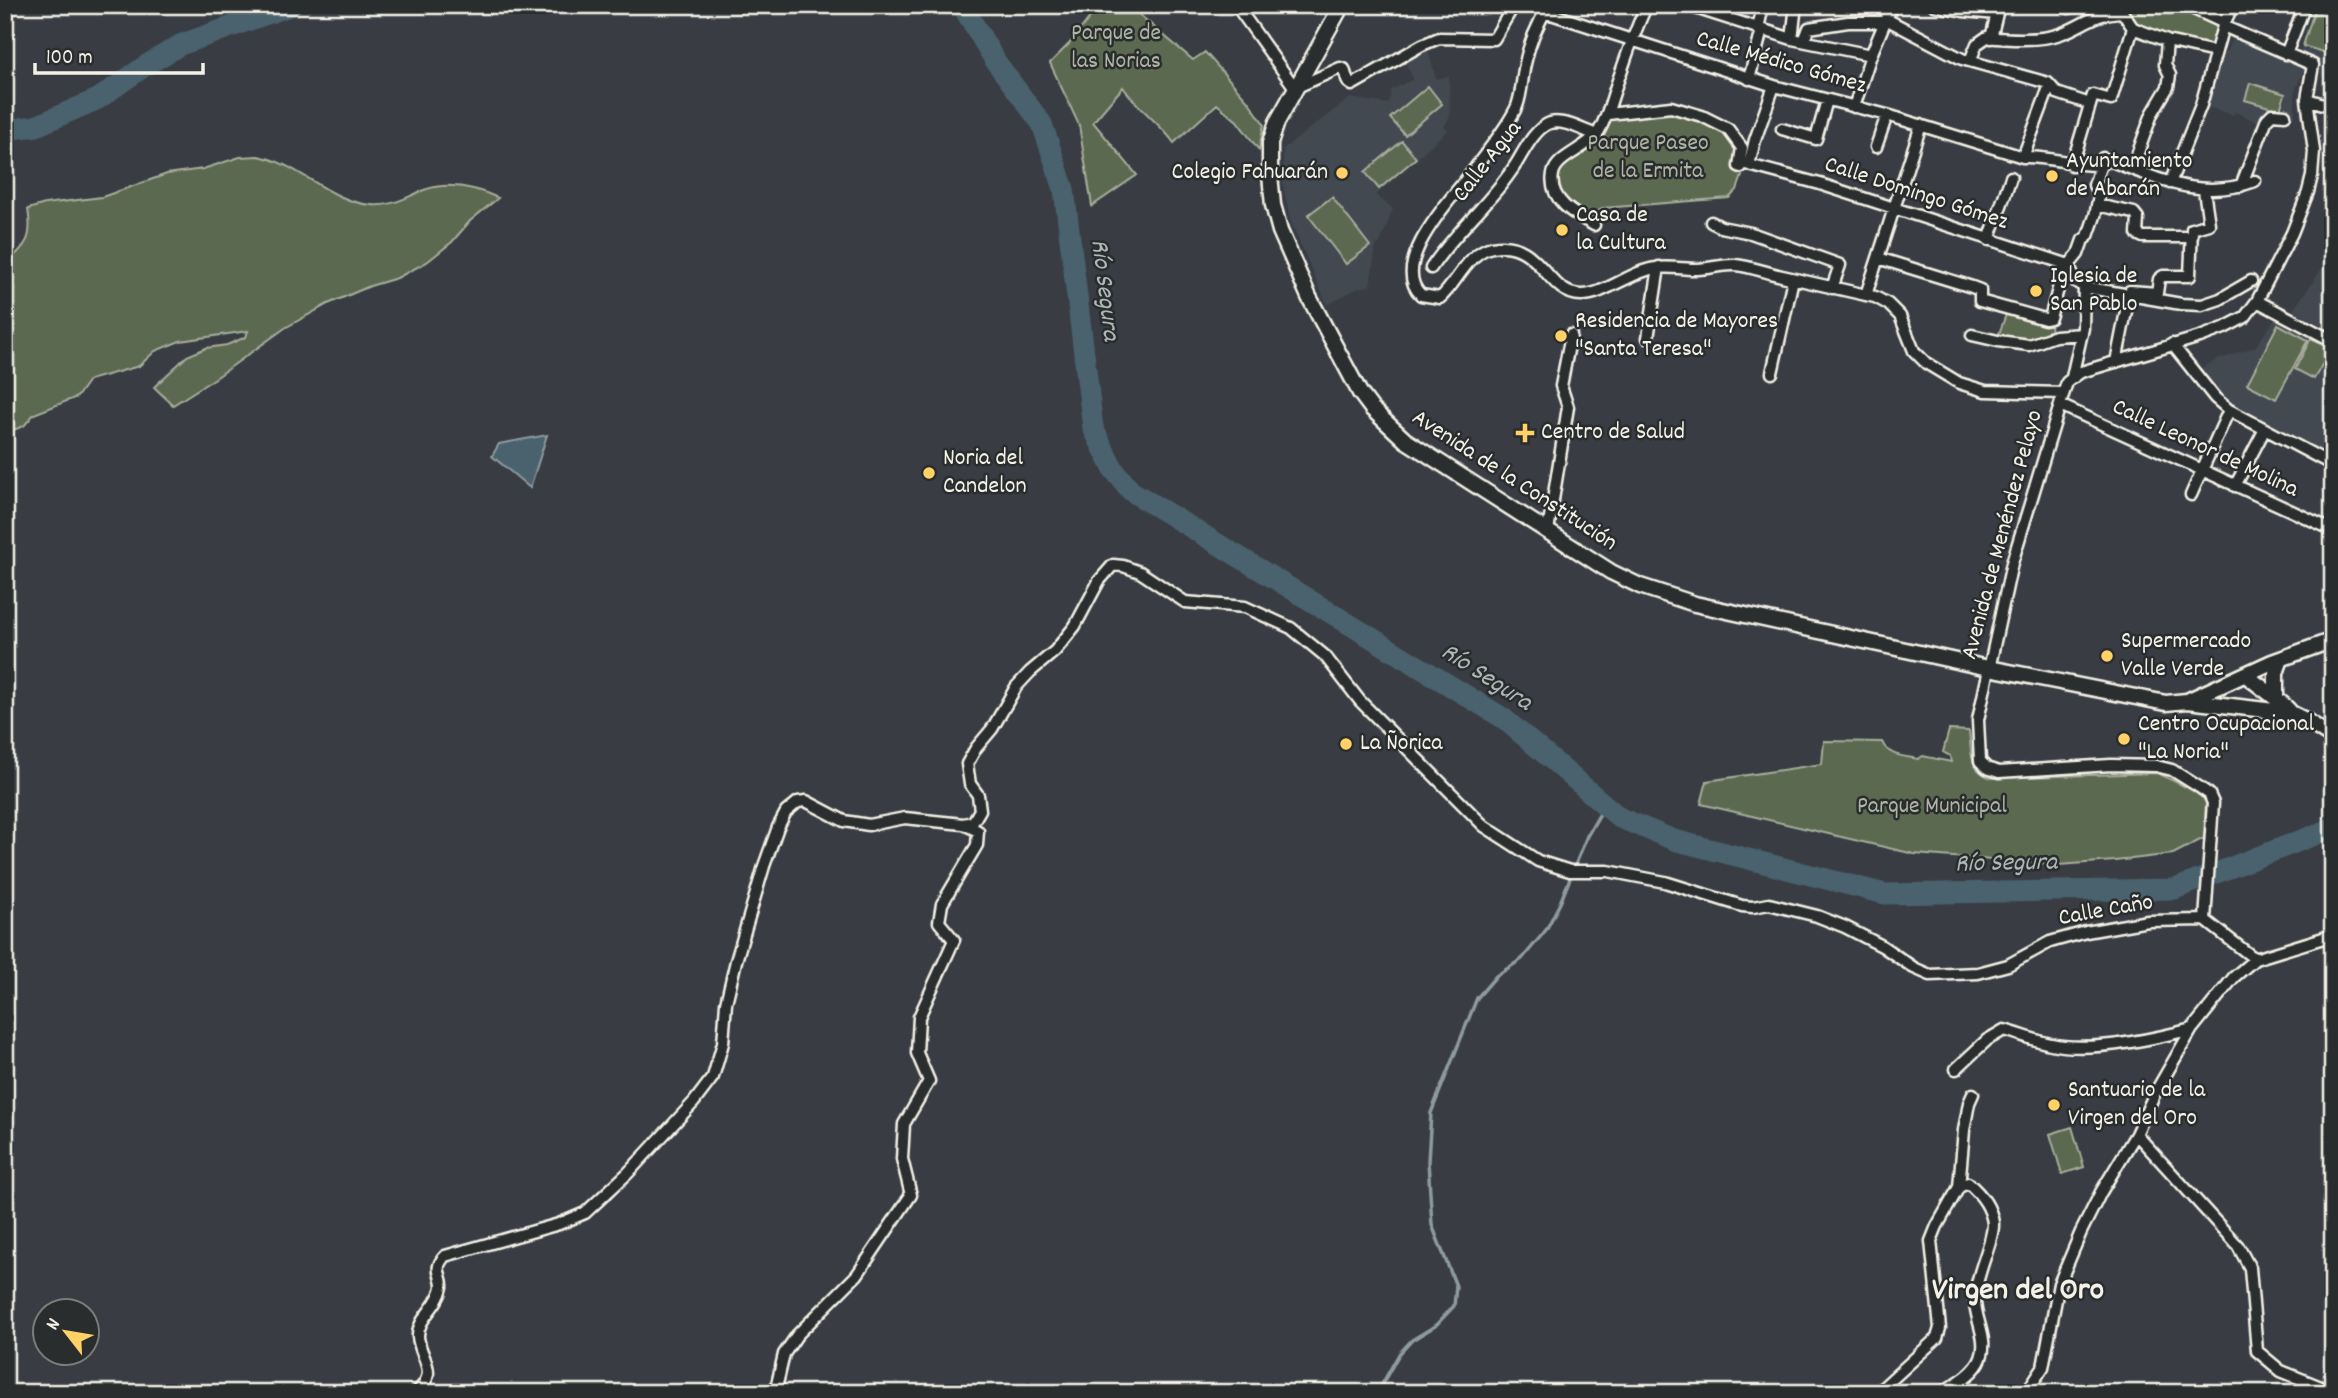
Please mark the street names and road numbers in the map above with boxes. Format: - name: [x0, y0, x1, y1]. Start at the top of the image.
- street label: Calle Médico Gómez: [1692, 22, 1870, 104]
- street label: Calle Agua: [1445, 113, 1531, 210]
- street label: Calle Domingo Gómez: [1820, 148, 2012, 240]
- street label: Calle Leonor de Molina: [2106, 391, 2305, 507]
- street label: Avenida de la Constitución: [1405, 402, 1623, 560]
- street label: Avenida de Menéndez Pelayo: [1953, 407, 2053, 663]
- street label: Calle Caño: [2056, 886, 2156, 936]

